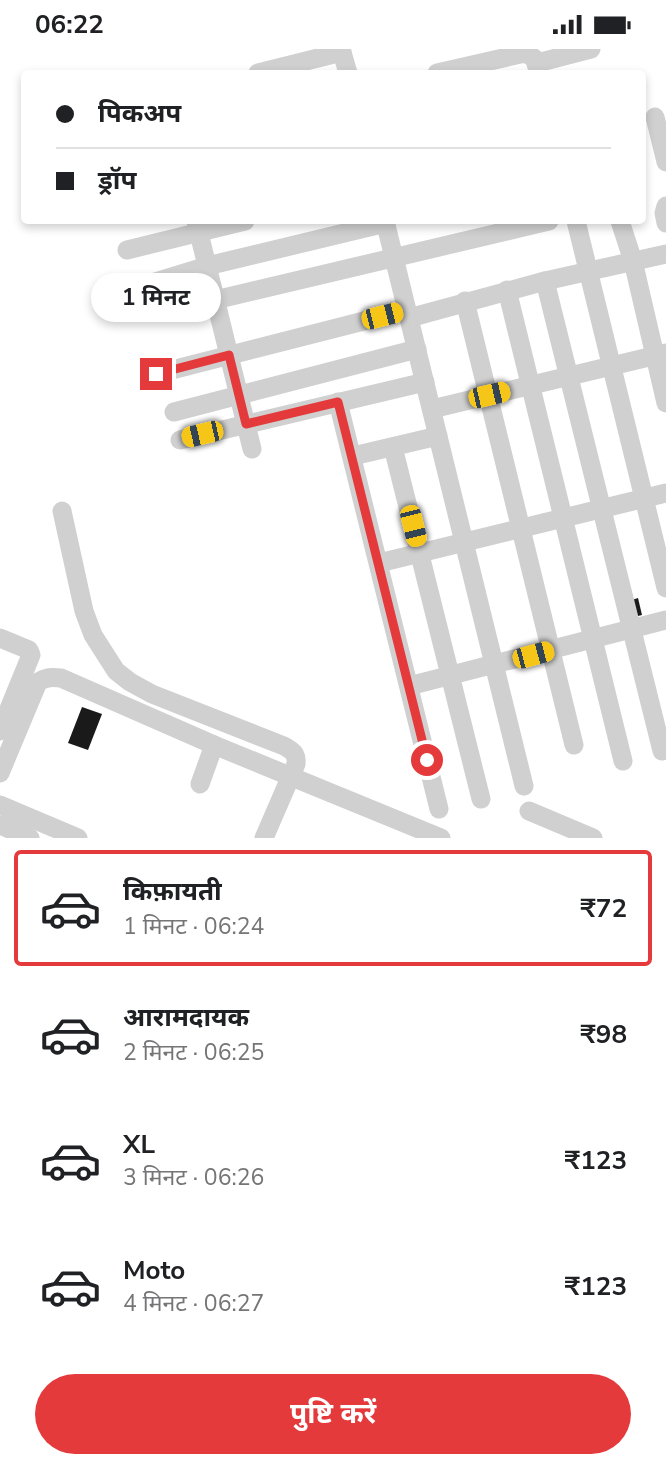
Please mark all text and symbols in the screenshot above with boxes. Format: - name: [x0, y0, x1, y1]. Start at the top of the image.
- text: 06:22: [35, 7, 104, 42]
- text: पिकअप: [98, 96, 181, 131]
- text: ड्रॉप: [98, 163, 136, 198]
- callout: 1 मिनट: [91, 273, 221, 321]
- text: 1 मिनट: [122, 282, 190, 313]
- car: [360, 301, 405, 331]
- route end: [140, 358, 172, 390]
- car: [467, 380, 512, 410]
- car: [180, 419, 225, 449]
- car: [398, 503, 429, 549]
- car: [510, 639, 557, 671]
- route start: [411, 744, 443, 776]
- text: किफ़ायती: [123, 874, 222, 909]
- icon: car: [39, 877, 102, 940]
- text: ₹72: [580, 891, 627, 926]
- text: 1 मिनट · 06:24: [123, 911, 264, 942]
- text: आरामदायक: [123, 1000, 249, 1035]
- icon: car: [39, 1003, 102, 1066]
- text: ₹98: [580, 1017, 627, 1052]
- text: 2 मिनट · 06:25: [123, 1037, 264, 1068]
- text: XL: [123, 1127, 155, 1162]
- icon: car: [39, 1129, 102, 1192]
- text: ₹123: [565, 1143, 627, 1178]
- text: 3 मिनट · 06:26: [123, 1162, 264, 1193]
- text: Moto: [123, 1253, 185, 1288]
- icon: car: [39, 1255, 102, 1318]
- text: ₹123: [565, 1269, 627, 1304]
- text: 4 मिनट · 06:27: [123, 1288, 264, 1319]
- button: पुष्टि करें: [35, 1374, 631, 1454]

